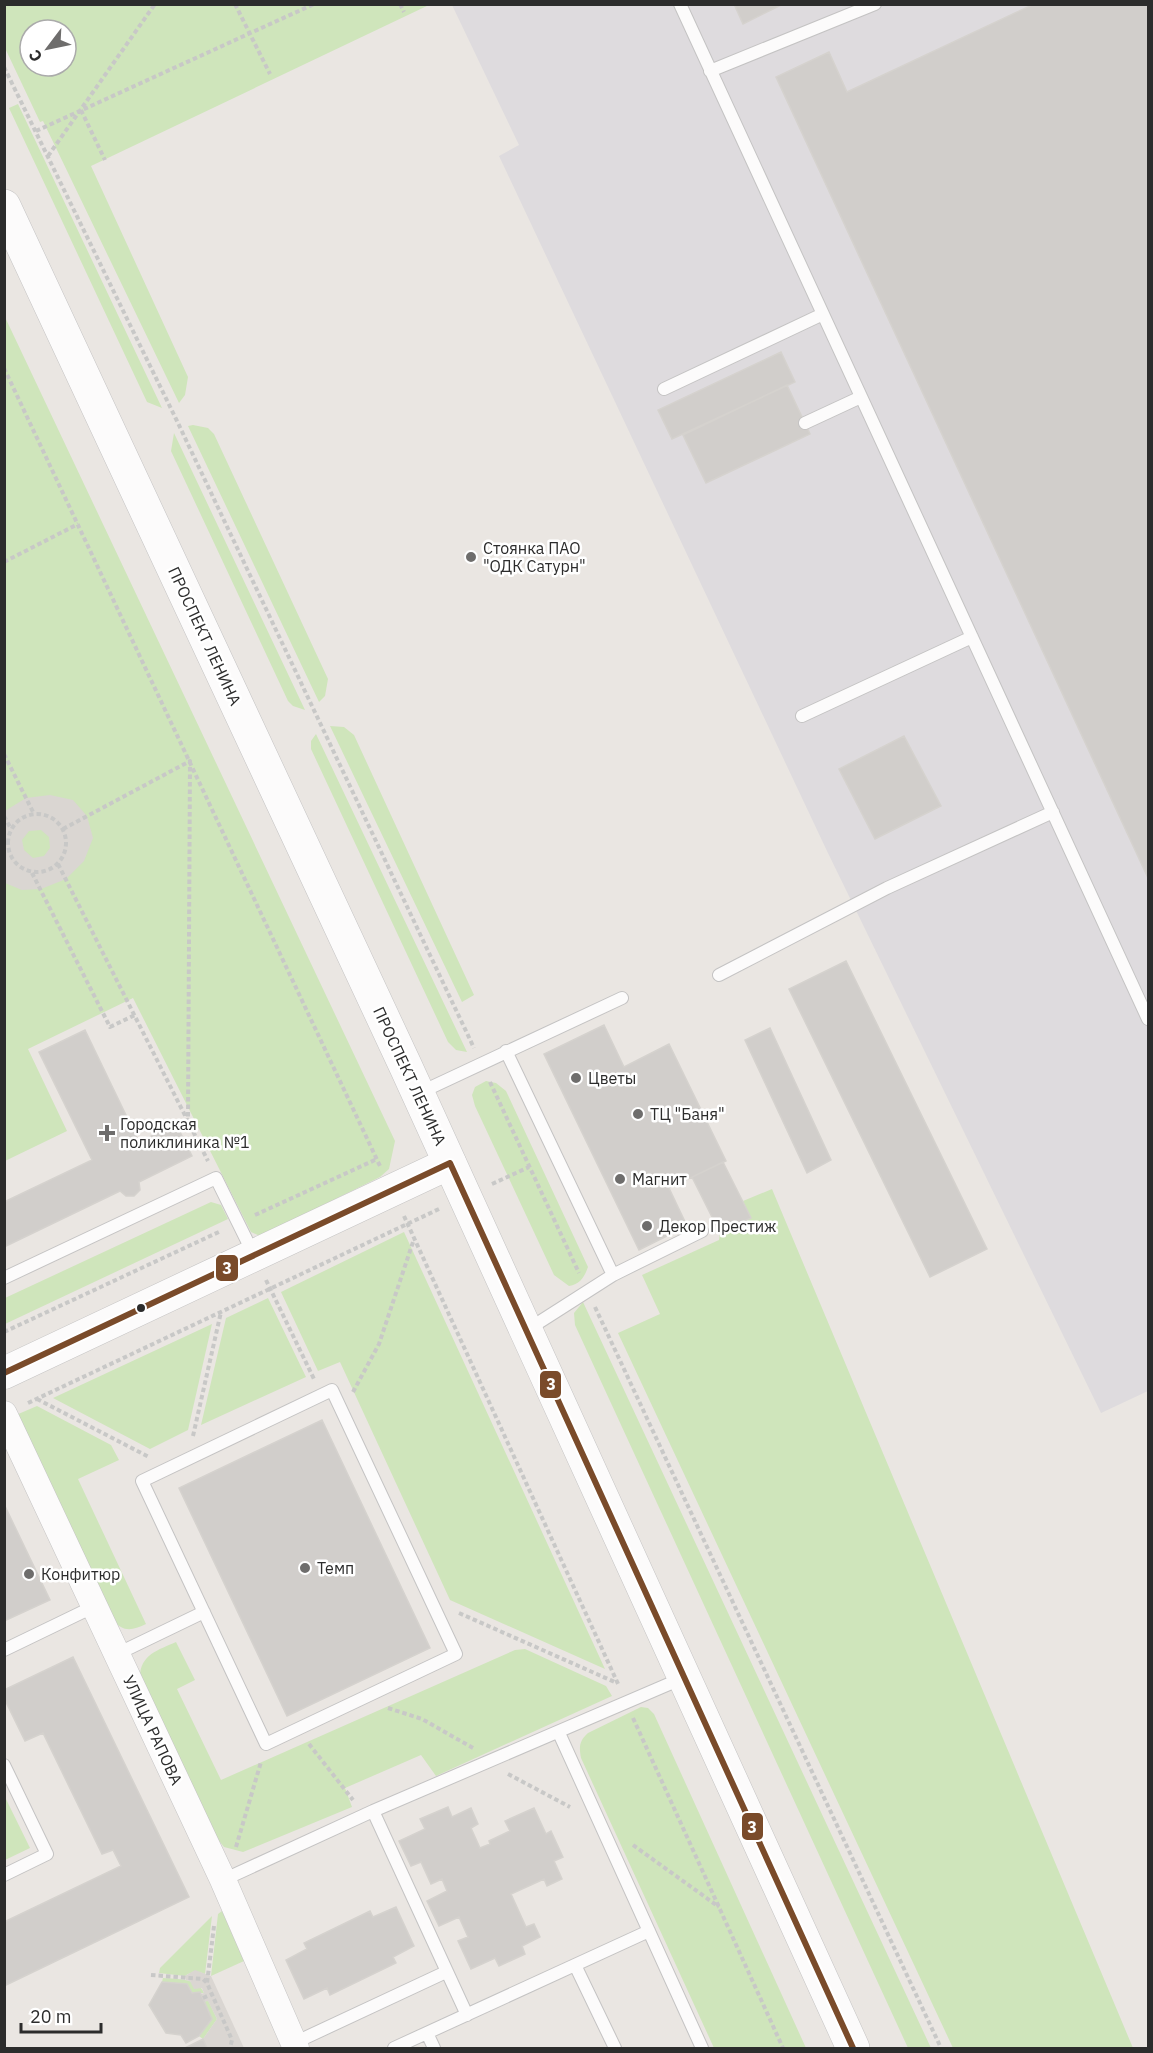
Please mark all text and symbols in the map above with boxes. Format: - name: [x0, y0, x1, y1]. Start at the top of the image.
- north arrow: [18, 18, 78, 78]
- text: С: [24, 46, 47, 66]
- place label: Стоянка ПАО "ОДК Сатурн": [483, 538, 586, 576]
- marker: Стоянка ПАО "ОДК Сатурн": [464, 550, 478, 564]
- street label: ПРОСПЕКТ ЛЕНИНА: [164, 564, 246, 708]
- street label: ПРОСПЕКТ ЛЕНИНА: [369, 1004, 451, 1148]
- place label: Цветы: [588, 1068, 636, 1088]
- marker: Цветы: [569, 1071, 583, 1085]
- place label: ТЦ "Баня": [650, 1104, 725, 1124]
- marker: ТЦ "Баня": [631, 1107, 645, 1121]
- place label: Городская поликлиника №1: [120, 1114, 250, 1152]
- marker: Городская поликлиника №1: [98, 1124, 116, 1142]
- place label: Магнит: [632, 1169, 687, 1189]
- marker: Магнит: [613, 1172, 627, 1186]
- place label: Декор Престиж: [659, 1216, 776, 1236]
- marker: Декор Престиж: [640, 1219, 654, 1233]
- line badge: 3: [215, 1254, 239, 1282]
- text: 3: [222, 1258, 232, 1278]
- unlabelled marker: [135, 1302, 147, 1314]
- line badge: 3: [539, 1370, 562, 1399]
- text: 3: [546, 1374, 556, 1394]
- place label: Темп: [317, 1558, 354, 1578]
- marker: Темп: [298, 1561, 312, 1575]
- place label: Конфитюр: [41, 1564, 120, 1584]
- marker: Конфитюр: [22, 1567, 36, 1581]
- street label: УЛИЦА РАПОВА: [119, 1672, 187, 1788]
- line badge: 3: [741, 1812, 764, 1841]
- text: 3: [747, 1817, 757, 1837]
- scale bar: [21, 1996, 100, 2034]
- text: 20 m: [30, 2005, 72, 2028]

